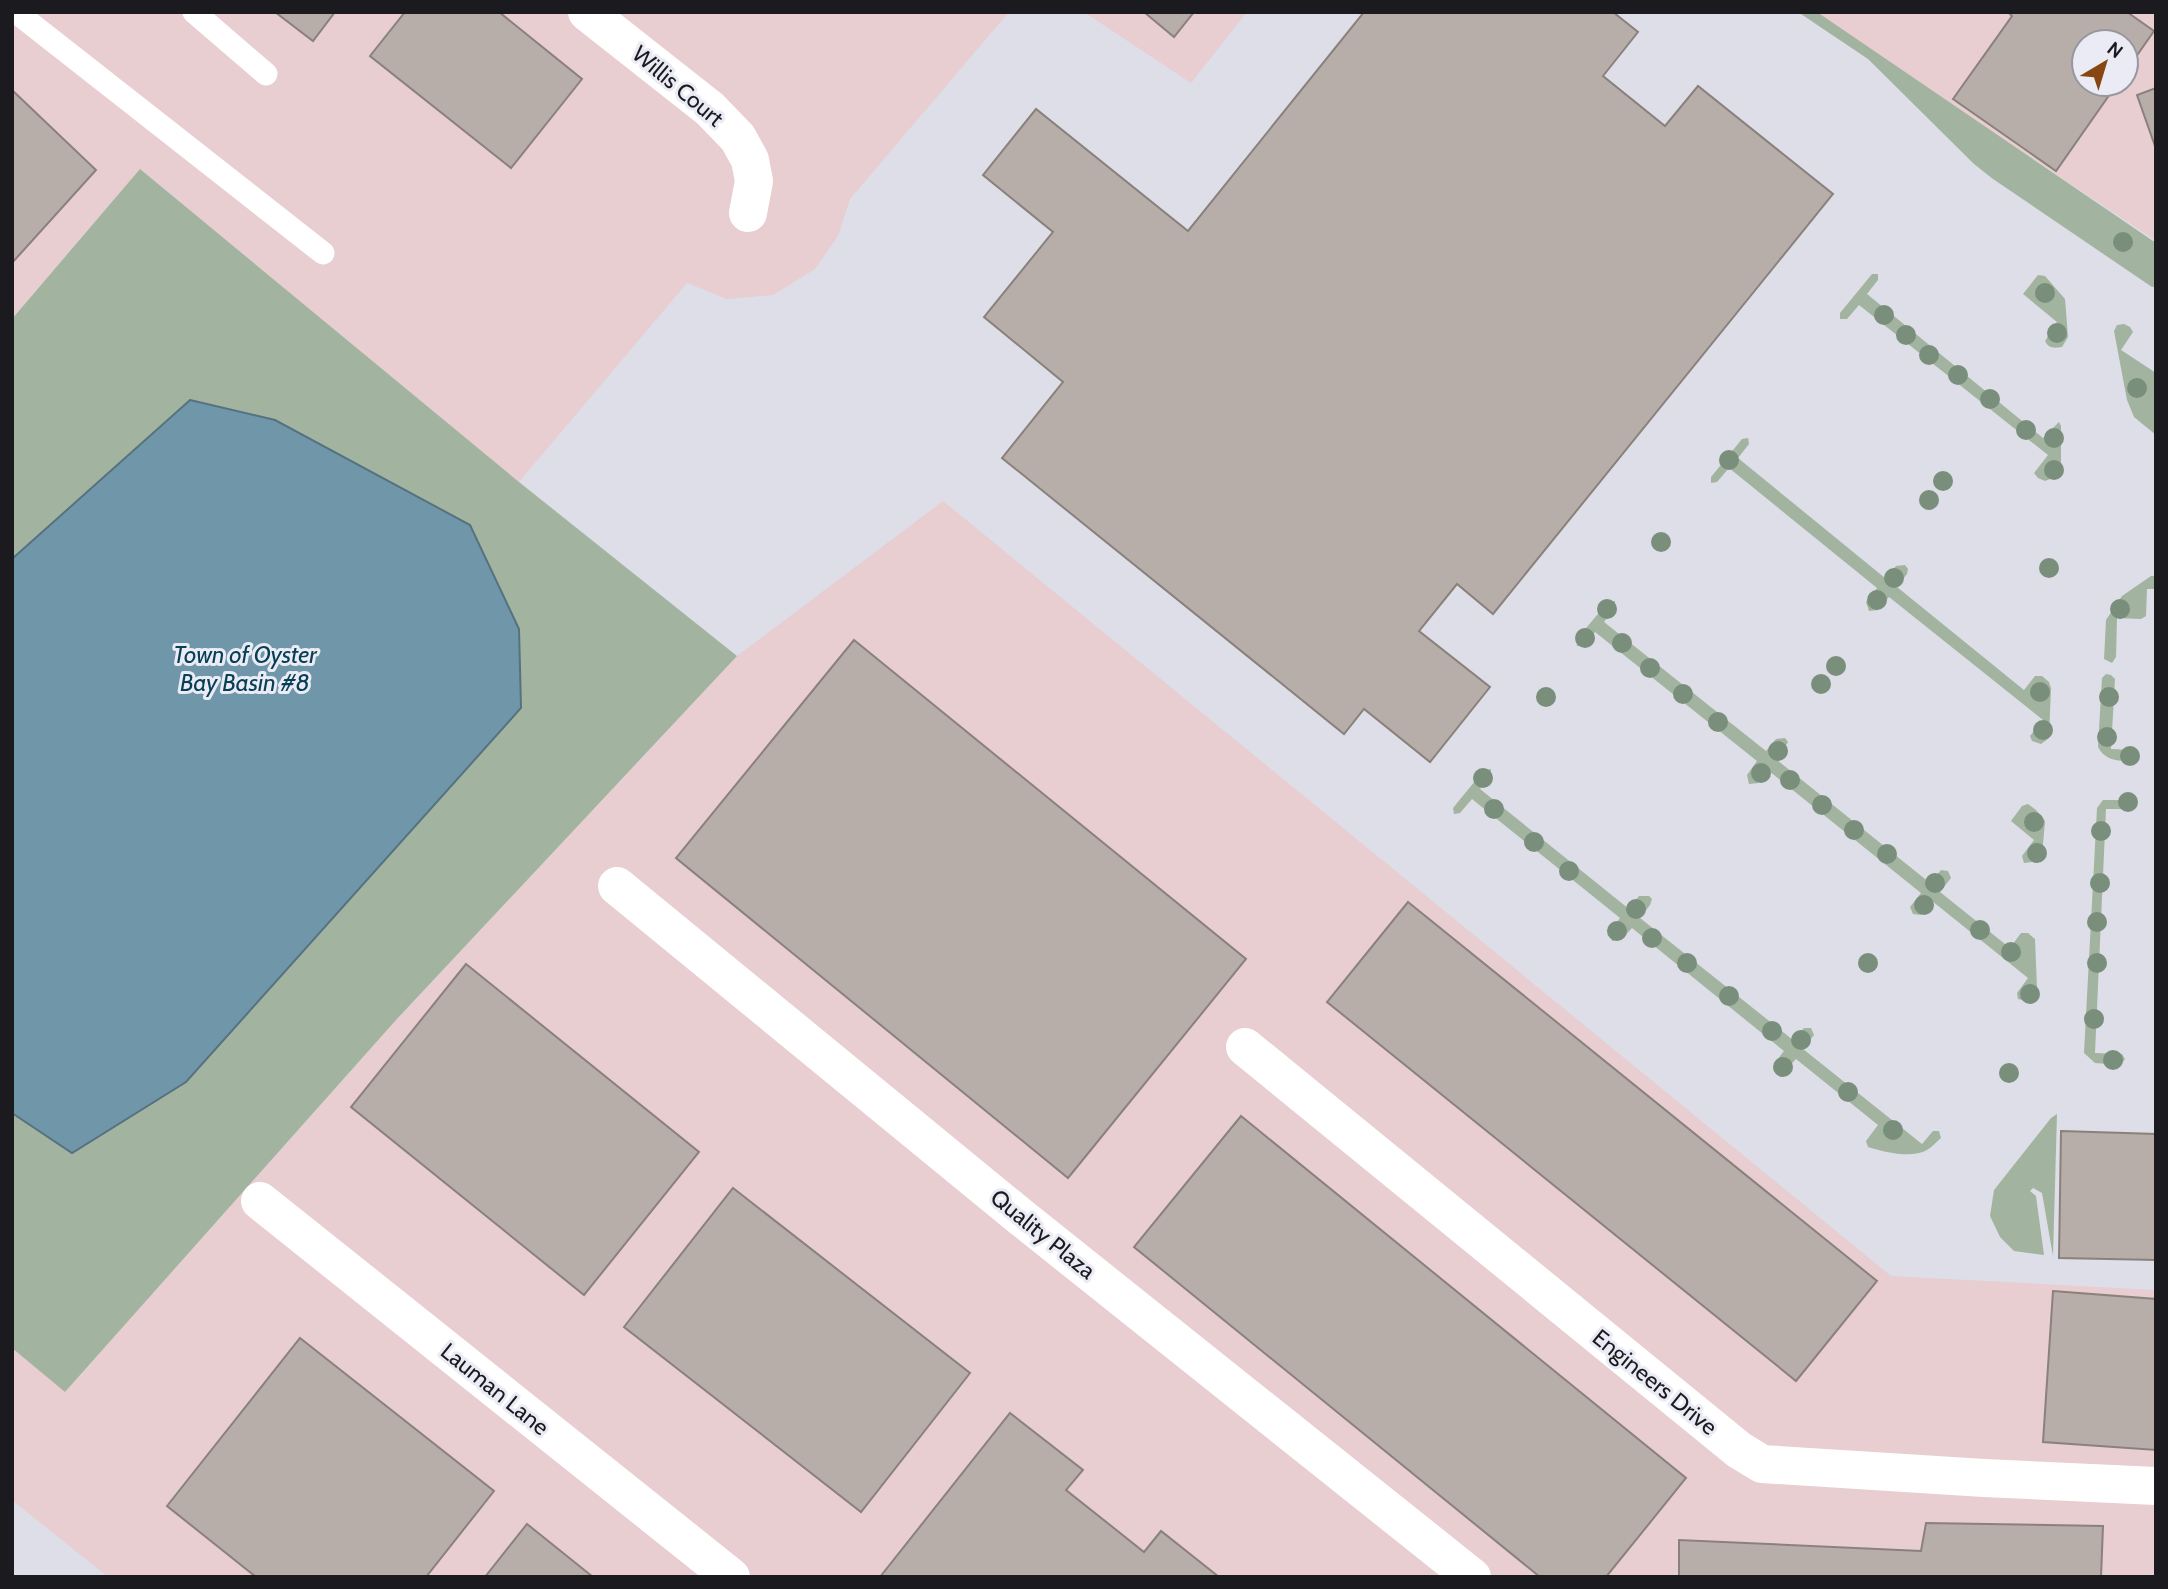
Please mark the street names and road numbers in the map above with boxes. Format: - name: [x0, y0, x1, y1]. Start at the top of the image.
- street label: Willis Court: [627, 40, 730, 132]
- street label: Quality Plaza: [985, 1183, 1101, 1285]
- street label: Engineers Drive: [1587, 1323, 1723, 1441]
- street label: Lauman Lane: [435, 1337, 555, 1441]

